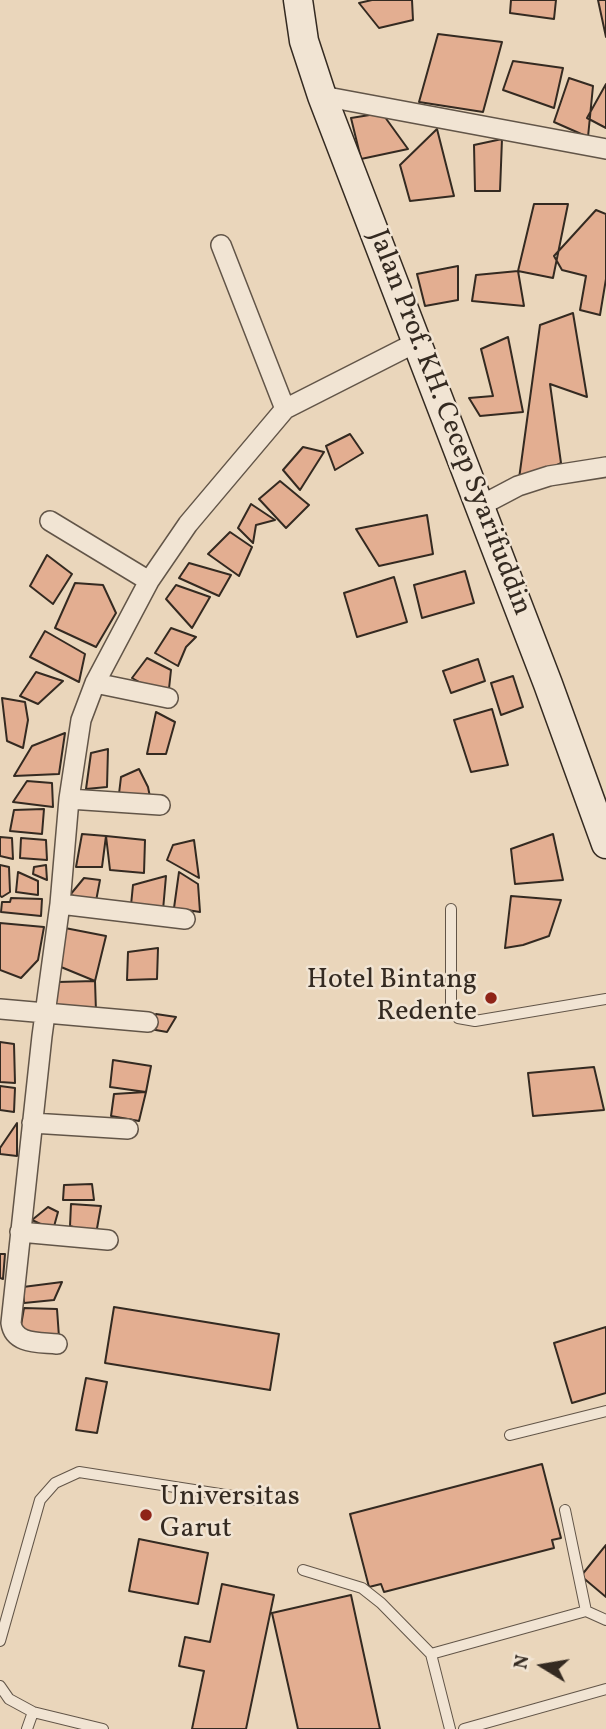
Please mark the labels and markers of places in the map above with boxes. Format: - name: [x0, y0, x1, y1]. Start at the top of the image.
- place label: Hotel Bintang Redente: [307, 965, 477, 1031]
- marker: Hotel Bintang Redente: [483, 990, 499, 1006]
- place label: Universitas Garut: [160, 1482, 300, 1548]
- marker: Universitas Garut: [138, 1507, 154, 1523]

